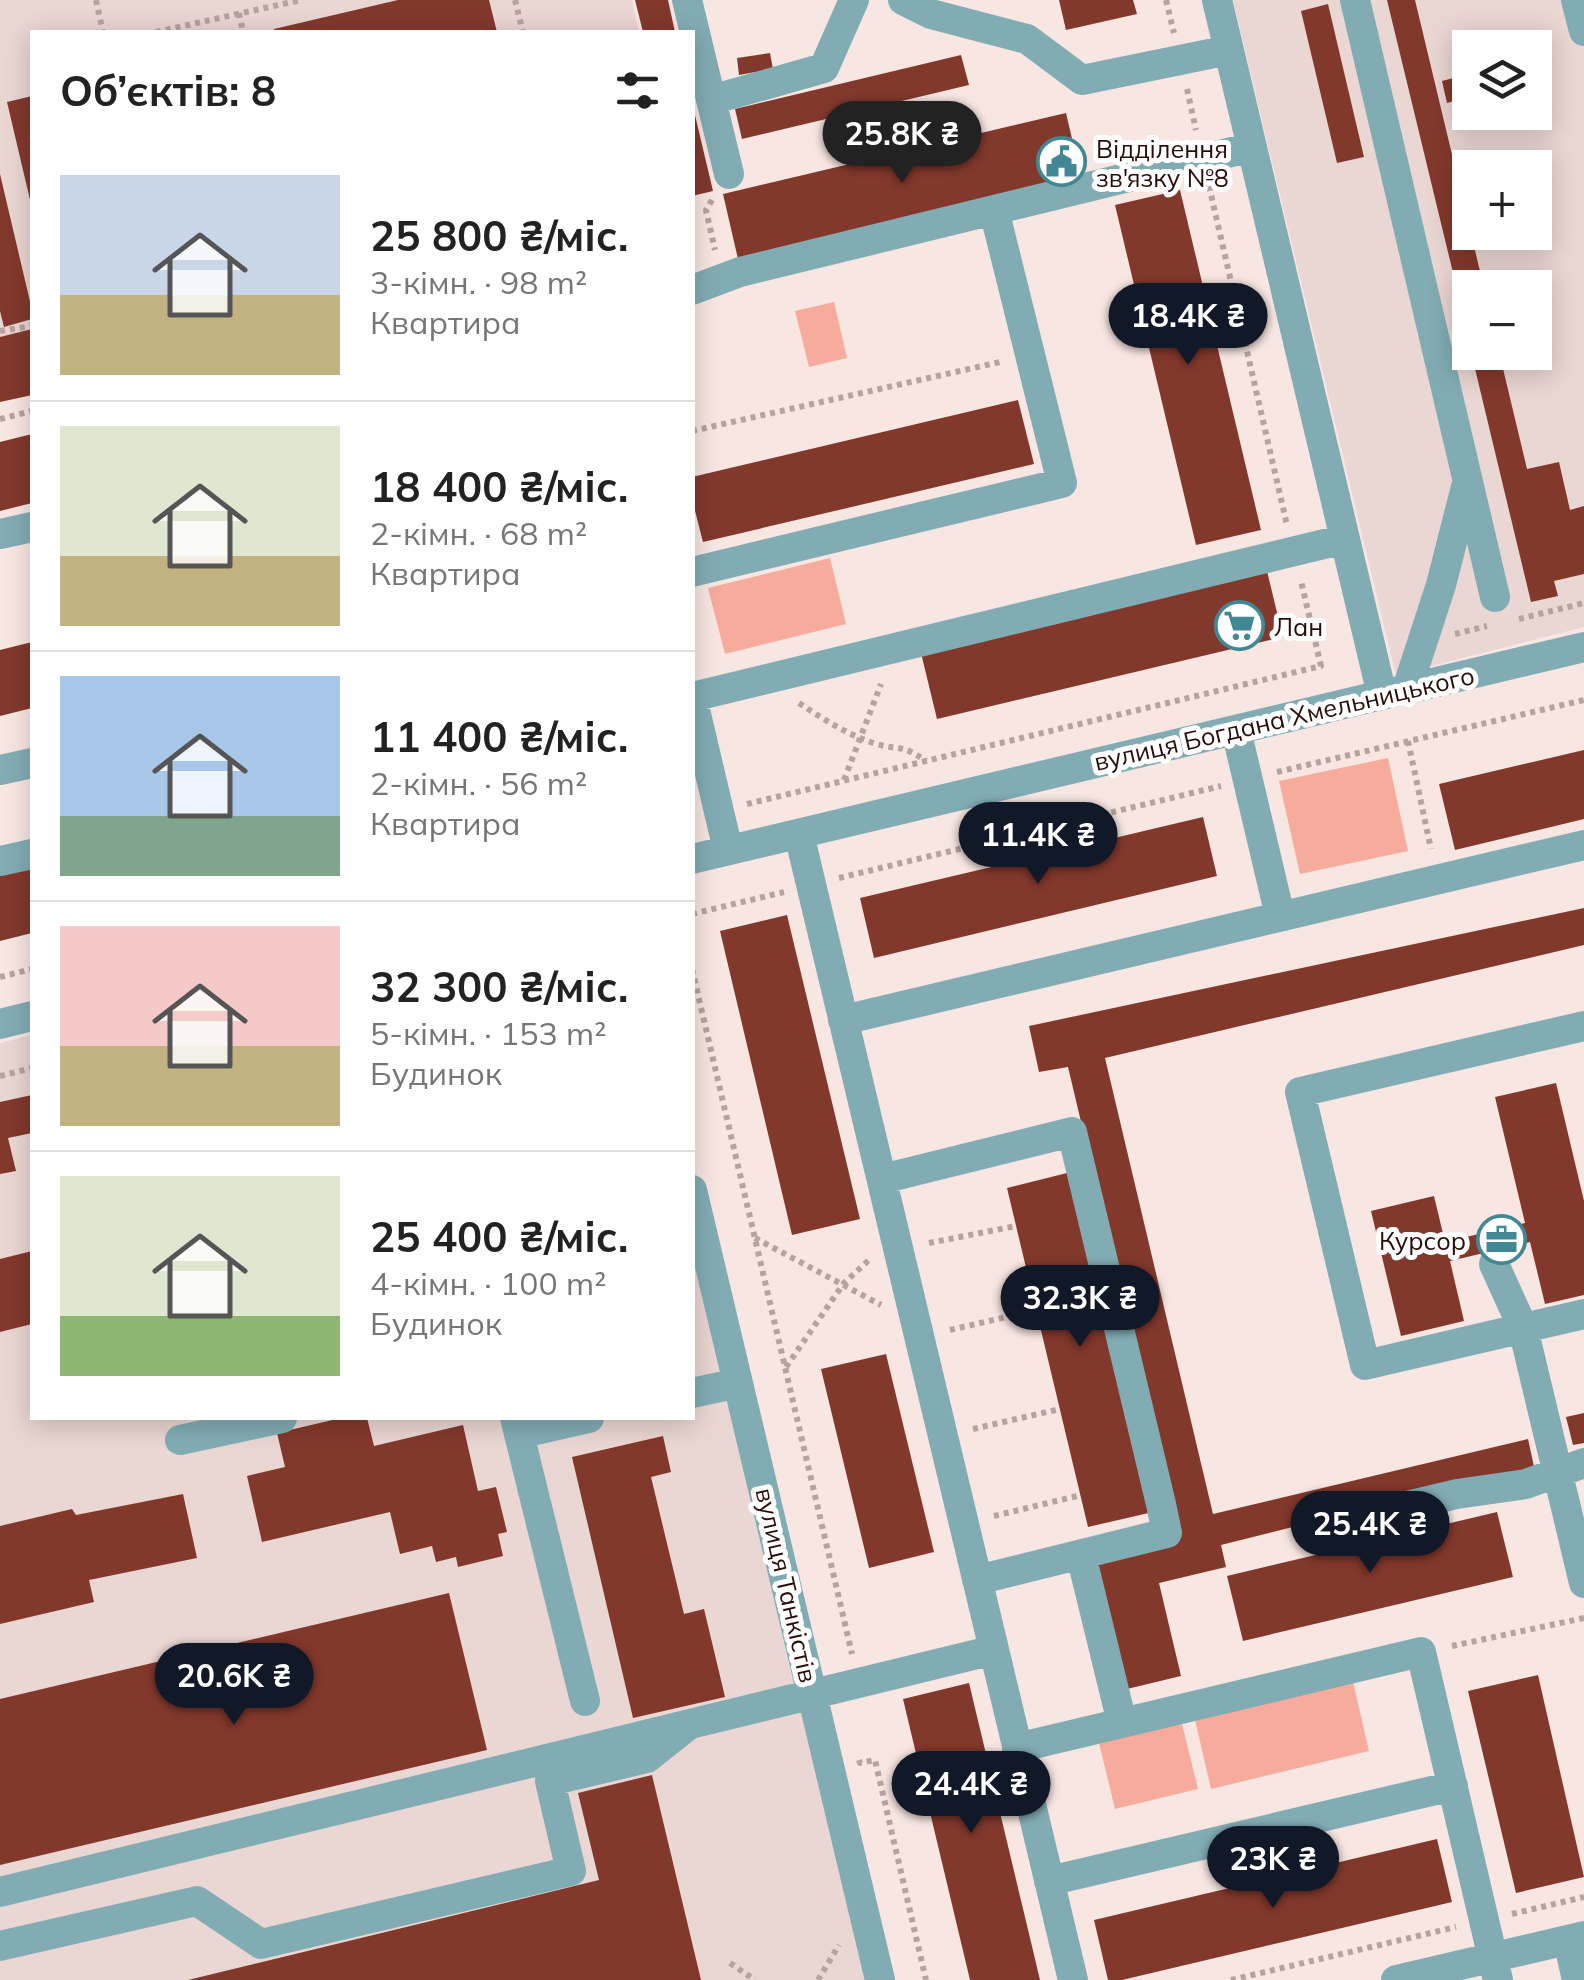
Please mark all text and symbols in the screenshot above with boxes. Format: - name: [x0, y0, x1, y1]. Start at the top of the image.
- map controls: [1452, 30, 1552, 370]
- button: layers: [1452, 30, 1552, 130]
- icon: filters: [610, 63, 665, 118]
- text: Об’єктів: 8: [60, 64, 276, 117]
- pin: 25.8K ₴: [810, 101, 994, 186]
- text: 25.8K ₴: [845, 113, 959, 153]
- place label: Відділення зв'язку №8: [1096, 133, 1229, 193]
- public building icon: Відділення зв'язку №8: [1035, 136, 1087, 188]
- button: +: [1452, 150, 1552, 250]
- text: 25 800 ₴/міс.: [370, 209, 628, 262]
- icon: home: [140, 215, 260, 335]
- text: 3-кімн. · 98 m²: [370, 262, 587, 302]
- button: −: [1452, 270, 1552, 370]
- pin: 18.4K ₴: [1096, 283, 1280, 368]
- text: 18.4K ₴: [1131, 295, 1245, 335]
- text: Квартира: [370, 302, 521, 342]
- text: 18 400 ₴/міс.: [370, 460, 628, 513]
- icon: home: [140, 466, 260, 586]
- text: 2-кімн. · 68 m²: [370, 513, 587, 553]
- text: Квартира: [370, 553, 521, 593]
- supermarket icon: Лан: [1213, 600, 1265, 652]
- place label: Лан: [1274, 611, 1323, 642]
- street label: вулиця Богдана Хмельницького: [1091, 659, 1477, 777]
- text: 11 400 ₴/міс.: [370, 710, 628, 763]
- icon: home: [140, 716, 260, 836]
- text: 2-кімн. · 56 m²: [370, 763, 587, 803]
- pin: 11.4K ₴: [946, 802, 1130, 887]
- text: Квартира: [370, 803, 521, 843]
- text: 11.4K ₴: [981, 814, 1095, 854]
- text: 32 300 ₴/міс.: [370, 960, 628, 1013]
- icon: home: [140, 966, 260, 1086]
- text: 5-кімн. · 153 m²: [370, 1013, 606, 1053]
- text: Будинок: [370, 1053, 502, 1093]
- text: 25 400 ₴/міс.: [370, 1210, 628, 1263]
- office icon: Курсор: [1475, 1214, 1527, 1266]
- icon: home: [140, 1216, 260, 1336]
- place label: Курсор: [1379, 1225, 1466, 1256]
- text: 4-кімн. · 100 m²: [370, 1263, 606, 1303]
- pin: 32.3K ₴: [988, 1265, 1172, 1350]
- text: 32.3K ₴: [1023, 1277, 1137, 1317]
- text: Будинок: [370, 1303, 502, 1343]
- street label: вулиця Танкістів: [750, 1485, 824, 1685]
- pin: 25.4K ₴: [1278, 1491, 1462, 1576]
- text: 25.4K ₴: [1313, 1503, 1427, 1543]
- pin: 20.6K ₴: [142, 1643, 326, 1728]
- text: 20.6K ₴: [177, 1655, 291, 1695]
- pin: 24.4K ₴: [879, 1751, 1063, 1836]
- text: 24.4K ₴: [914, 1763, 1028, 1803]
- pin: 23K ₴: [1203, 1826, 1343, 1911]
- text: 23K ₴: [1229, 1838, 1317, 1878]

